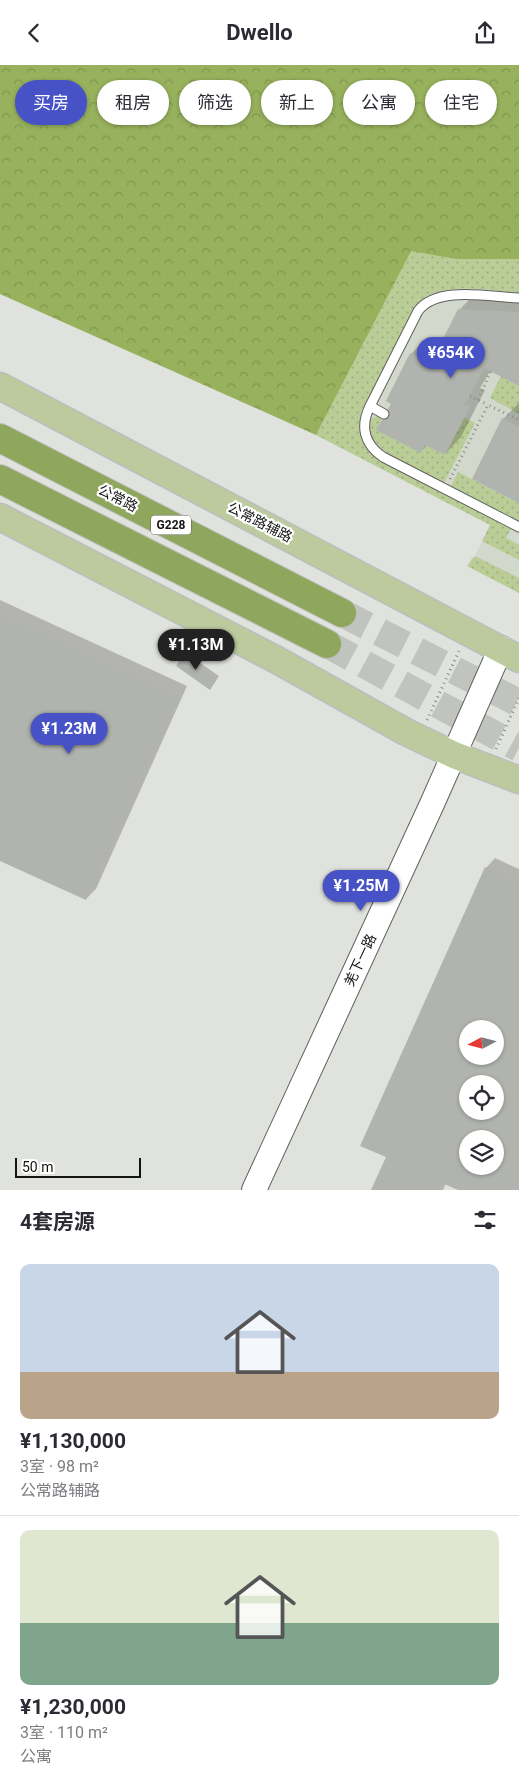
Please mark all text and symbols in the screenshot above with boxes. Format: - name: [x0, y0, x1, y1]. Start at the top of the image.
- icon: back: [20, 19, 48, 47]
- icon: share: [471, 19, 499, 47]
- text: Dwello: [226, 20, 293, 45]
- chip: 买房: [15, 80, 87, 125]
- chip: 租房: [97, 80, 169, 125]
- chip: 筛选: [179, 80, 251, 125]
- chip: 新上: [261, 80, 333, 125]
- chip: 公寓: [343, 80, 415, 125]
- chip: 住宅: [425, 80, 497, 125]
- pin: ¥654K: [416, 337, 486, 379]
- text: ¥654K: [428, 343, 474, 362]
- street label: 公常路: [96, 481, 140, 515]
- street label: 公常路辅路: [225, 499, 295, 545]
- road number: G228: [151, 515, 191, 535]
- pin: ¥1.13M: [155, 629, 237, 671]
- text: ¥1.13M: [169, 635, 223, 654]
- pin: ¥1.23M: [28, 713, 110, 755]
- text: ¥1.23M: [42, 719, 96, 738]
- pin: ¥1.25M: [320, 869, 402, 912]
- text: ¥1.25M: [334, 876, 388, 895]
- street label: 羌下一路: [341, 931, 379, 989]
- north arrow: [459, 1020, 504, 1065]
- map controls: [459, 1020, 504, 1175]
- button: locate: [459, 1075, 504, 1120]
- button: layers: [459, 1130, 504, 1175]
- scale bar: [15, 1155, 141, 1178]
- text: 50 m: [22, 1159, 54, 1175]
- icon: filters: [471, 1206, 499, 1234]
- text: 4套房源: [20, 1210, 95, 1234]
- icon: home: [215, 1297, 305, 1387]
- text: ¥1,130,000: [20, 1429, 126, 1453]
- text: 3室 · 98 m²: [20, 1457, 99, 1476]
- text: 公常路辅路: [20, 1481, 100, 1500]
- icon: home: [215, 1562, 305, 1652]
- text: ¥1,230,000: [20, 1695, 126, 1719]
- text: 3室 · 110 m²: [20, 1723, 108, 1742]
- text: 公寓: [20, 1747, 52, 1766]

